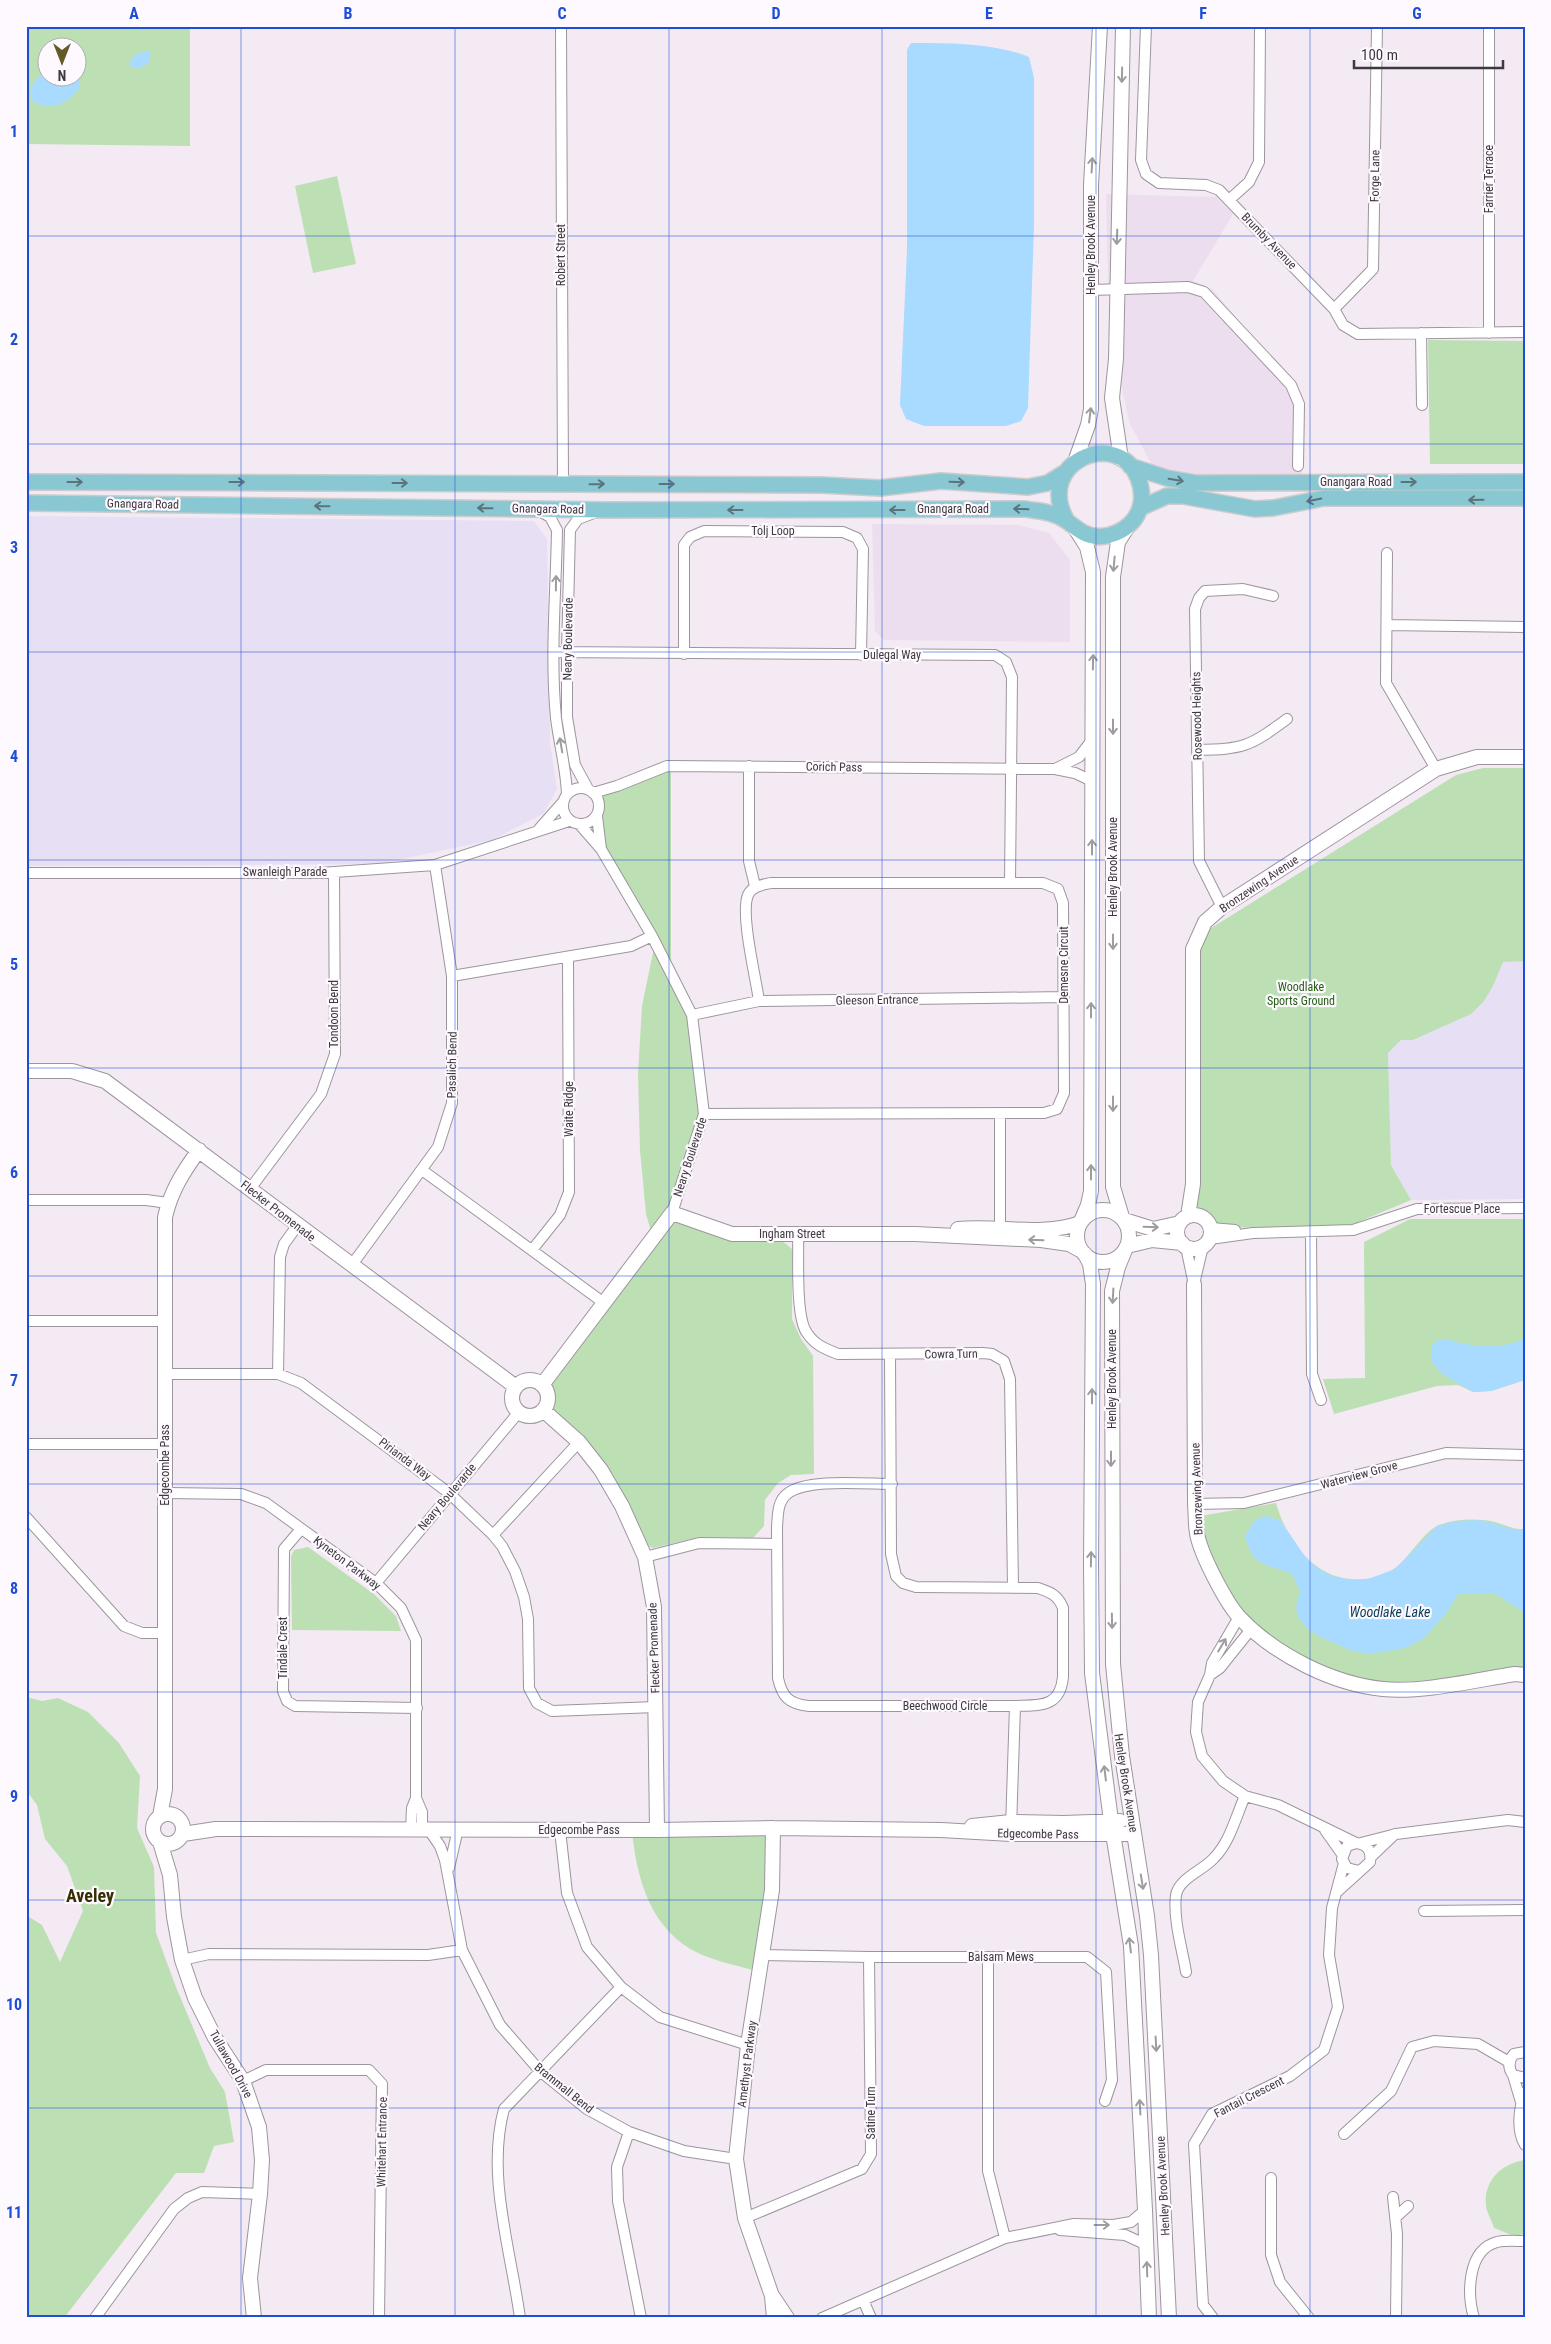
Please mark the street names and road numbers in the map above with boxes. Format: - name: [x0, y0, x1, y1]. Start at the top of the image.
- street label: Farrier Terrace: [1482, 144, 1496, 213]
- street label: Forge Lane: [1368, 149, 1382, 202]
- street label: Henley Brook Avenue: [1084, 195, 1098, 295]
- street label: Brumby Avenue: [1239, 210, 1300, 272]
- street label: Robert Street: [554, 223, 568, 286]
- street label: Gnangara Road: [1320, 475, 1392, 489]
- street label: Gnangara Road: [107, 496, 179, 512]
- street label: Gnangara Road: [512, 501, 584, 517]
- street label: Gnangara Road: [917, 502, 989, 516]
- street label: Tolj Loop: [751, 524, 795, 538]
- street label: Neary Boulevarde: [560, 597, 576, 681]
- street label: Dulegal Way: [863, 648, 921, 662]
- street label: Rosewood Heights: [1189, 672, 1205, 760]
- street label: Corich Pass: [806, 760, 862, 774]
- street label: Henley Brook Avenue: [1106, 817, 1120, 917]
- street label: Bronzewing Avenue: [1217, 852, 1301, 916]
- street label: Swanleigh Parade: [243, 865, 328, 879]
- street label: Demesne Circuit: [1057, 926, 1071, 1004]
- street label: Tondoon Bend: [327, 980, 341, 1048]
- street label: Gleeson Entrance: [836, 992, 919, 1008]
- street label: Pasalich Bend: [444, 1031, 460, 1099]
- street label: Waite Ridge: [562, 1081, 576, 1137]
- street label: Neary Boulevarde: [671, 1115, 710, 1199]
- street label: Flecker Promenade: [238, 1177, 318, 1245]
- street label: Fortescue Place: [1424, 1202, 1501, 1216]
- street label: Ingham Street: [759, 1227, 826, 1241]
- street label: Henley Brook Avenue: [1105, 1329, 1119, 1429]
- street label: Cowra Turn: [924, 1347, 978, 1361]
- street label: Edgecombe Pass: [158, 1424, 172, 1506]
- street label: Pirianda Way: [376, 1435, 434, 1483]
- street label: Bronzewing Avenue: [1188, 1442, 1206, 1535]
- street label: Waterview Grove: [1319, 1458, 1399, 1492]
- street label: Neary Boulevarde: [415, 1460, 479, 1533]
- street label: Kyneton Parkway: [311, 1533, 383, 1593]
- street label: Flecker Promenade: [645, 1602, 663, 1694]
- street label: Tindale Crest: [276, 1616, 290, 1679]
- street label: Beechwood Circle: [903, 1699, 988, 1713]
- street label: Henley Brook Avenue: [1111, 1733, 1141, 1834]
- street label: Edgecombe Pass: [538, 1823, 620, 1837]
- street label: Edgecombe Pass: [997, 1826, 1079, 1842]
- street label: Balsam Mews: [968, 1950, 1034, 1964]
- street label: Amethyst Parkway: [735, 2020, 759, 2108]
- street label: Tullawood Drive: [207, 2028, 256, 2101]
- street label: Brammall Bend: [532, 2060, 596, 2116]
- street label: Fantail Crescent: [1212, 2073, 1287, 2121]
- street label: Satine Turn: [864, 2086, 878, 2140]
- street label: Whitehart Entrance: [374, 2096, 390, 2187]
- street label: Henley Brook Avenue: [1153, 2135, 1173, 2236]

